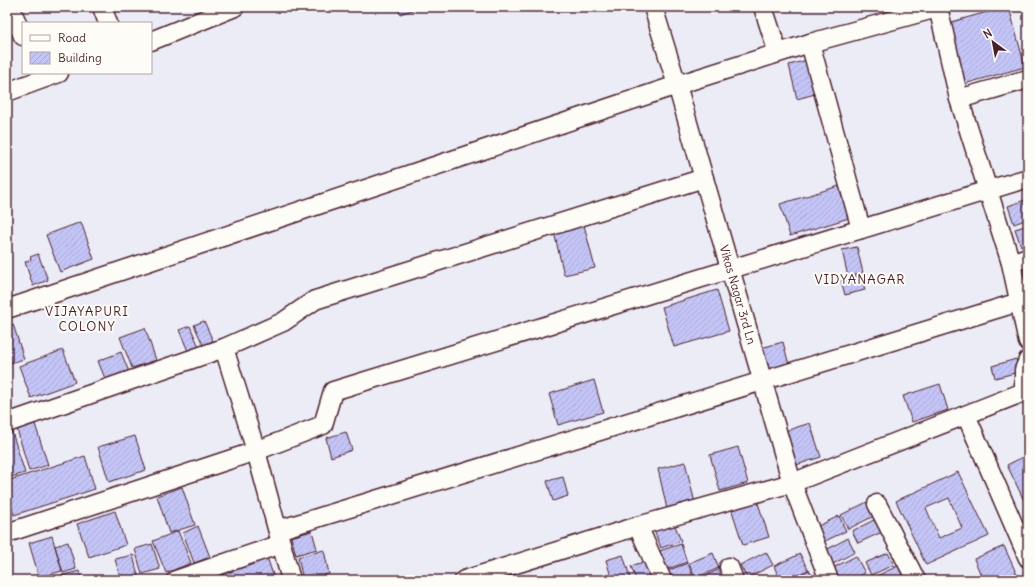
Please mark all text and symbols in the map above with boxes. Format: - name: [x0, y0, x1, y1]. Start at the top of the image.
- legend: [22, 22, 152, 74]
- north arrow: [973, 22, 1013, 62]
- text: N: [981, 26, 995, 41]
- text: Road: [58, 30, 86, 45]
- text: Building: [58, 50, 102, 65]
- street label: Vikas Nagar 3rd Ln: [717, 243, 760, 346]
- district label: VIDYANAGAR: [814, 271, 906, 288]
- district label: VIJAYAPURI COLONY: [45, 303, 129, 335]

